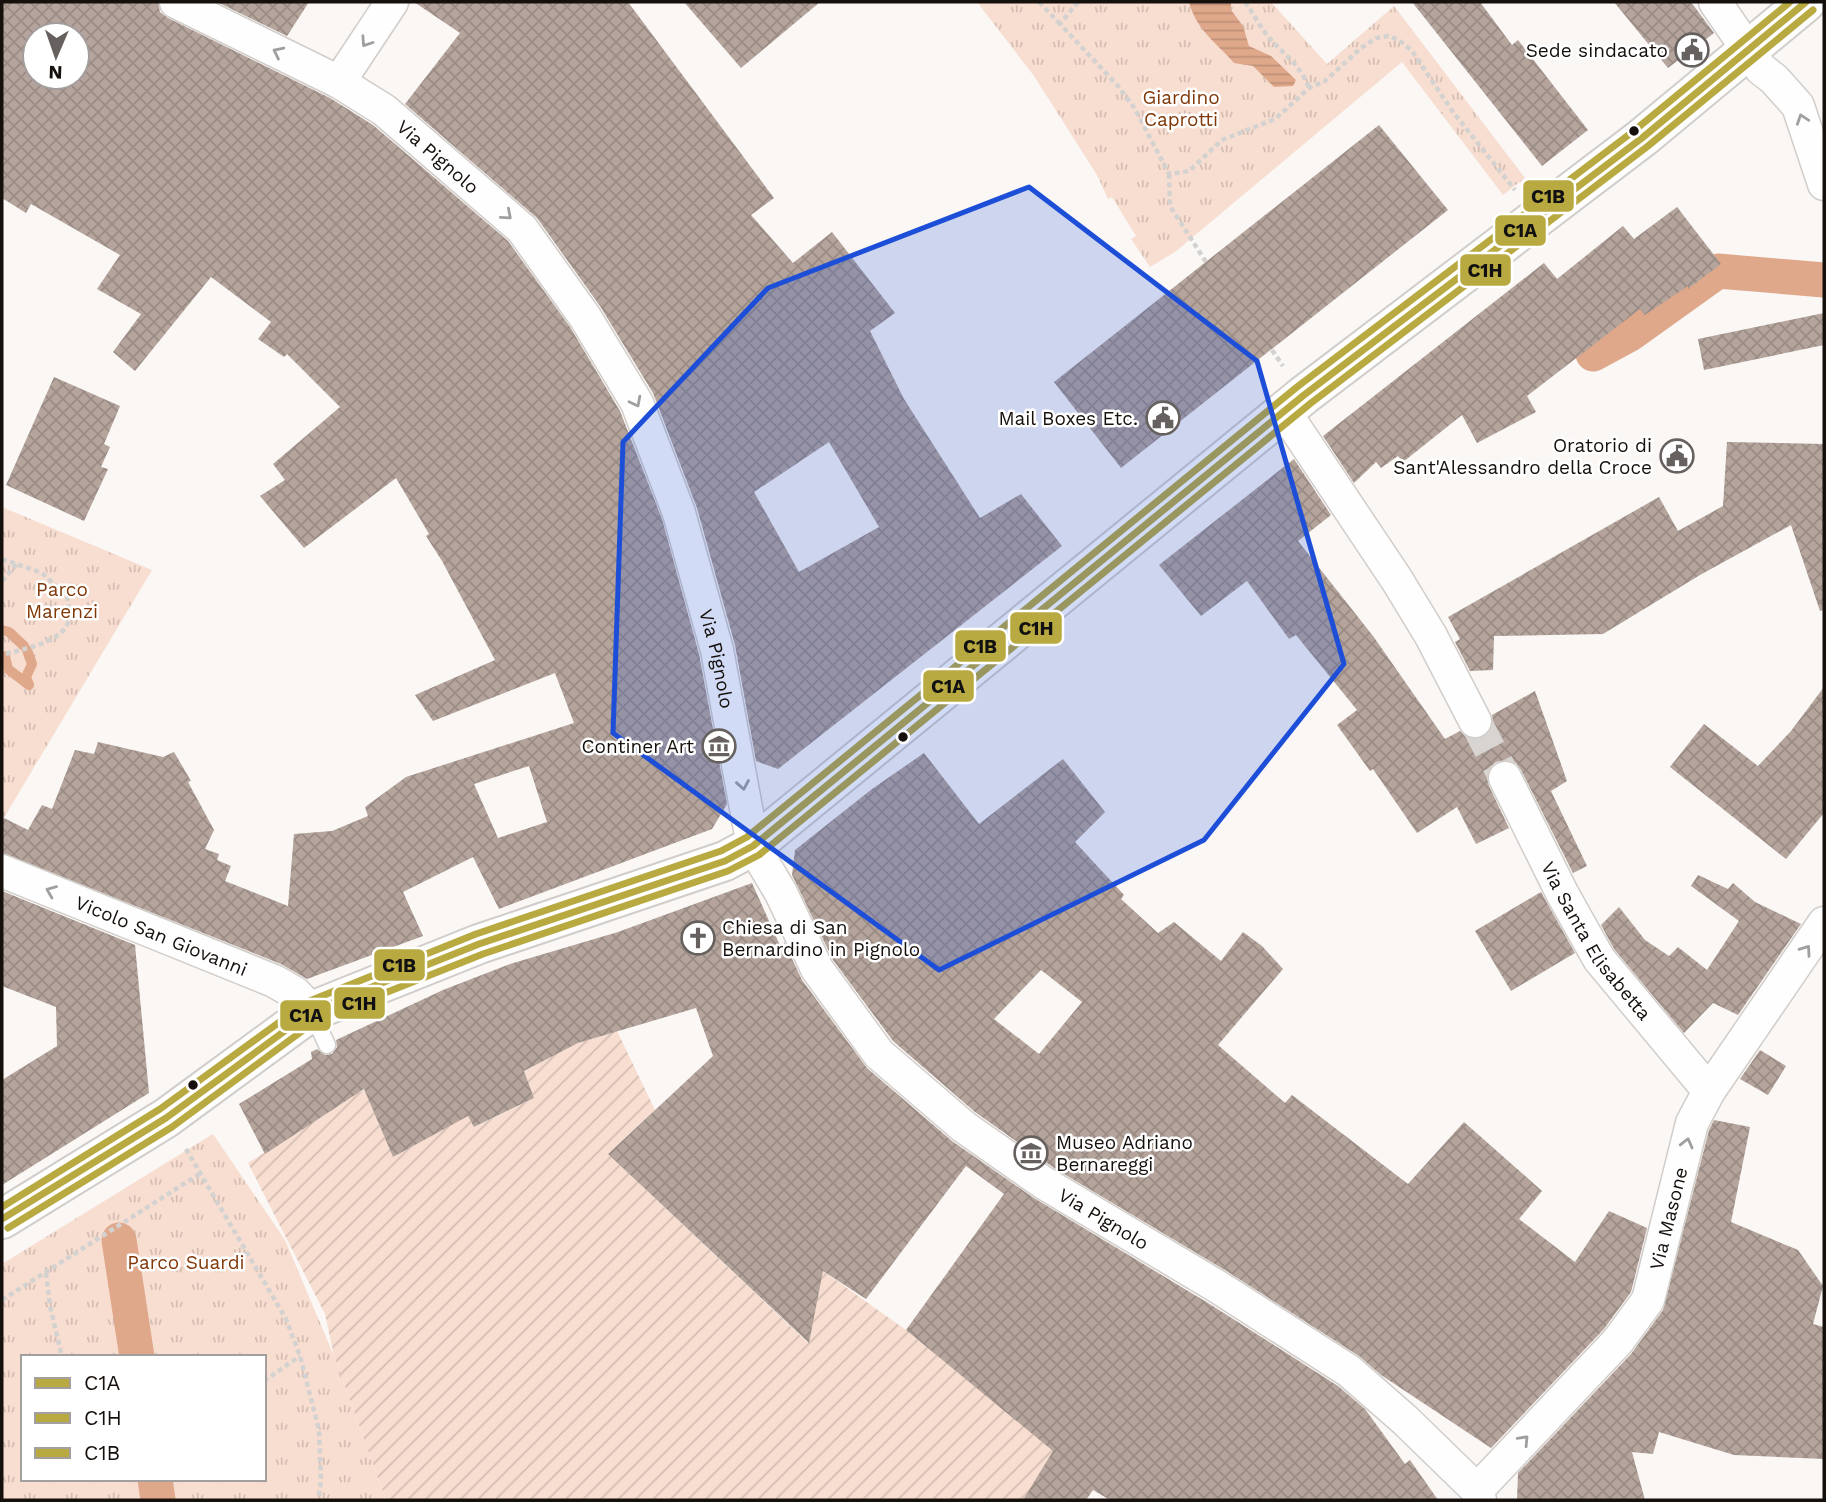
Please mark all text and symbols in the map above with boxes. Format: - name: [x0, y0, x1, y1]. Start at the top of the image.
- north arrow: [21, 21, 91, 91]
- public building icon: Sede sindacato: [1673, 31, 1711, 69]
- one-way arrow: [361, 34, 374, 47]
- place label: Sede sindacato: [1526, 39, 1668, 62]
- one-way arrow: [273, 46, 285, 60]
- text: N: [48, 61, 63, 84]
- park label: Giardino Caprotti: [1142, 86, 1220, 131]
- one-way arrow: [1796, 114, 1811, 126]
- street label: Via Pignolo: [392, 115, 484, 198]
- unlabelled marker: [1627, 124, 1641, 138]
- line badge: C1B: [1522, 179, 1575, 213]
- text: C1B: [1531, 185, 1565, 208]
- one-way arrow: [499, 207, 512, 220]
- line badge: C1A: [1494, 214, 1547, 247]
- text: C1A: [1503, 219, 1537, 242]
- line badge: C1H: [1459, 253, 1512, 287]
- text: C1H: [1467, 259, 1503, 282]
- one-way arrow: [627, 395, 641, 407]
- public building icon: Mail Boxes Etc.: [1144, 399, 1182, 437]
- place label: Mail Boxes Etc.: [998, 407, 1138, 430]
- place label: Oratorio di Sant'Alessandro della Croce: [1393, 434, 1652, 479]
- public building icon: Oratorio di Sant'Alessandro della Croce: [1658, 437, 1696, 475]
- park label: Parco Marenzi: [26, 578, 98, 623]
- street label: Via Pignolo: [695, 606, 739, 710]
- line badge: C1H: [1009, 611, 1063, 645]
- text: C1H: [1018, 617, 1054, 640]
- line badge: C1B: [954, 629, 1007, 663]
- text: C1B: [963, 635, 997, 658]
- line badge: C1A: [922, 669, 975, 703]
- text: C1A: [931, 675, 965, 698]
- museum icon: Continer Art: [700, 727, 738, 765]
- unlabelled marker: [896, 730, 910, 744]
- place label: Continer Art: [581, 735, 694, 758]
- one-way arrow: [735, 779, 750, 791]
- street label: Via Santa Elisabetta: [1537, 857, 1656, 1025]
- one-way arrow: [46, 886, 58, 900]
- street label: Vicolo San Giovanni: [72, 890, 251, 981]
- place label: Chiesa di San Bernardino in Pignolo: [722, 916, 920, 961]
- church icon: Chiesa di San Bernardino in Pignolo: [679, 919, 717, 957]
- one-way arrow: [1798, 945, 1810, 958]
- line badge: C1B: [373, 948, 426, 982]
- text: C1B: [382, 954, 416, 977]
- line badge: C1H: [333, 986, 386, 1020]
- text: C1H: [341, 992, 377, 1015]
- line badge: C1A: [279, 999, 332, 1032]
- text: C1A: [289, 1004, 323, 1027]
- unlabelled marker: [186, 1078, 200, 1092]
- place label: Museo Adriano Bernareggi: [1056, 1131, 1193, 1176]
- museum icon: Museo Adriano Bernareggi: [1012, 1134, 1050, 1172]
- one-way arrow: [1679, 1137, 1693, 1149]
- street label: Via Masone: [1644, 1165, 1692, 1272]
- street label: Via Pignolo: [1054, 1183, 1153, 1255]
- park label: Parco Suardi: [127, 1251, 245, 1274]
- legend: [21, 1355, 266, 1481]
- text: C1A: [84, 1370, 121, 1395]
- text: C1H: [84, 1405, 122, 1430]
- one-way arrow: [1515, 1436, 1528, 1449]
- text: C1B: [84, 1440, 120, 1465]

